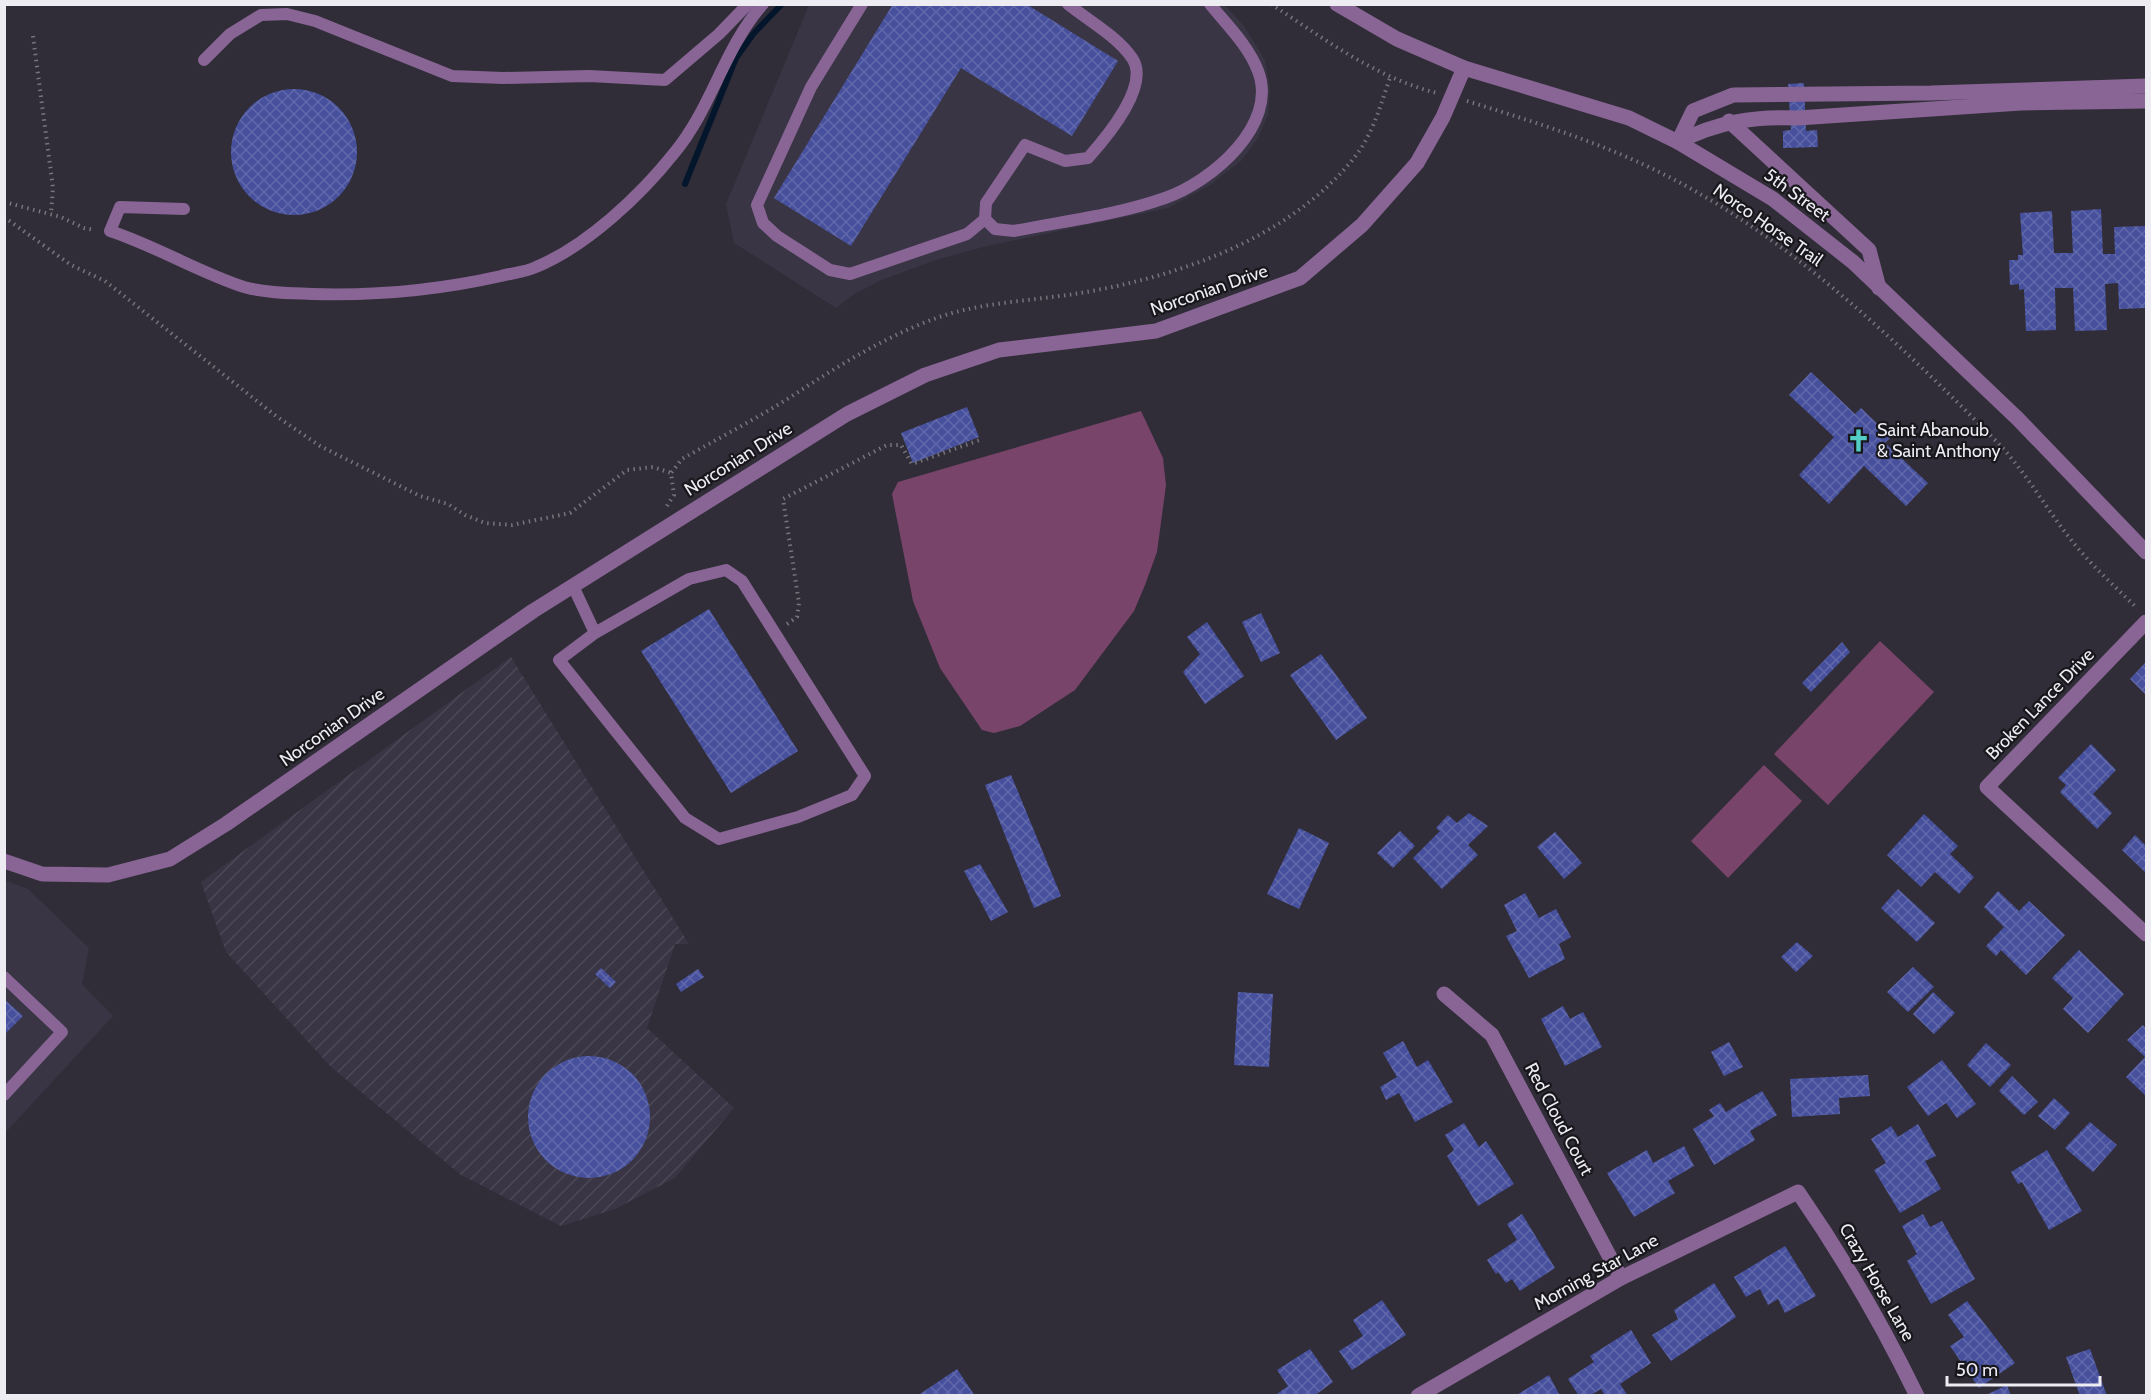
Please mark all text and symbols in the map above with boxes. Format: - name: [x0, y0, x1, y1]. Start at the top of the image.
- street label: 5th Street: [1760, 164, 1834, 226]
- street label: Norco Horse Trail: [1709, 179, 1828, 271]
- street label: Norconian Drive: [1147, 260, 1271, 320]
- street label: Norconian Drive: [680, 417, 796, 501]
- place label: Saint Abanoub & Saint Anthony: [1877, 419, 2001, 462]
- church icon: Saint Abanoub & Saint Anthony: [1846, 427, 1872, 453]
- street label: Broken Lance Drive: [1981, 644, 2099, 764]
- street label: Norconian Drive: [275, 683, 389, 771]
- street label: Red Cloud Court: [1520, 1059, 1598, 1179]
- street label: Crazy Horse Lane: [1834, 1219, 1920, 1345]
- street label: Morning Star Lane: [1530, 1229, 1662, 1315]
- scale bar: [1947, 1349, 2100, 1387]
- text: 50 m: [1956, 1359, 1998, 1381]

